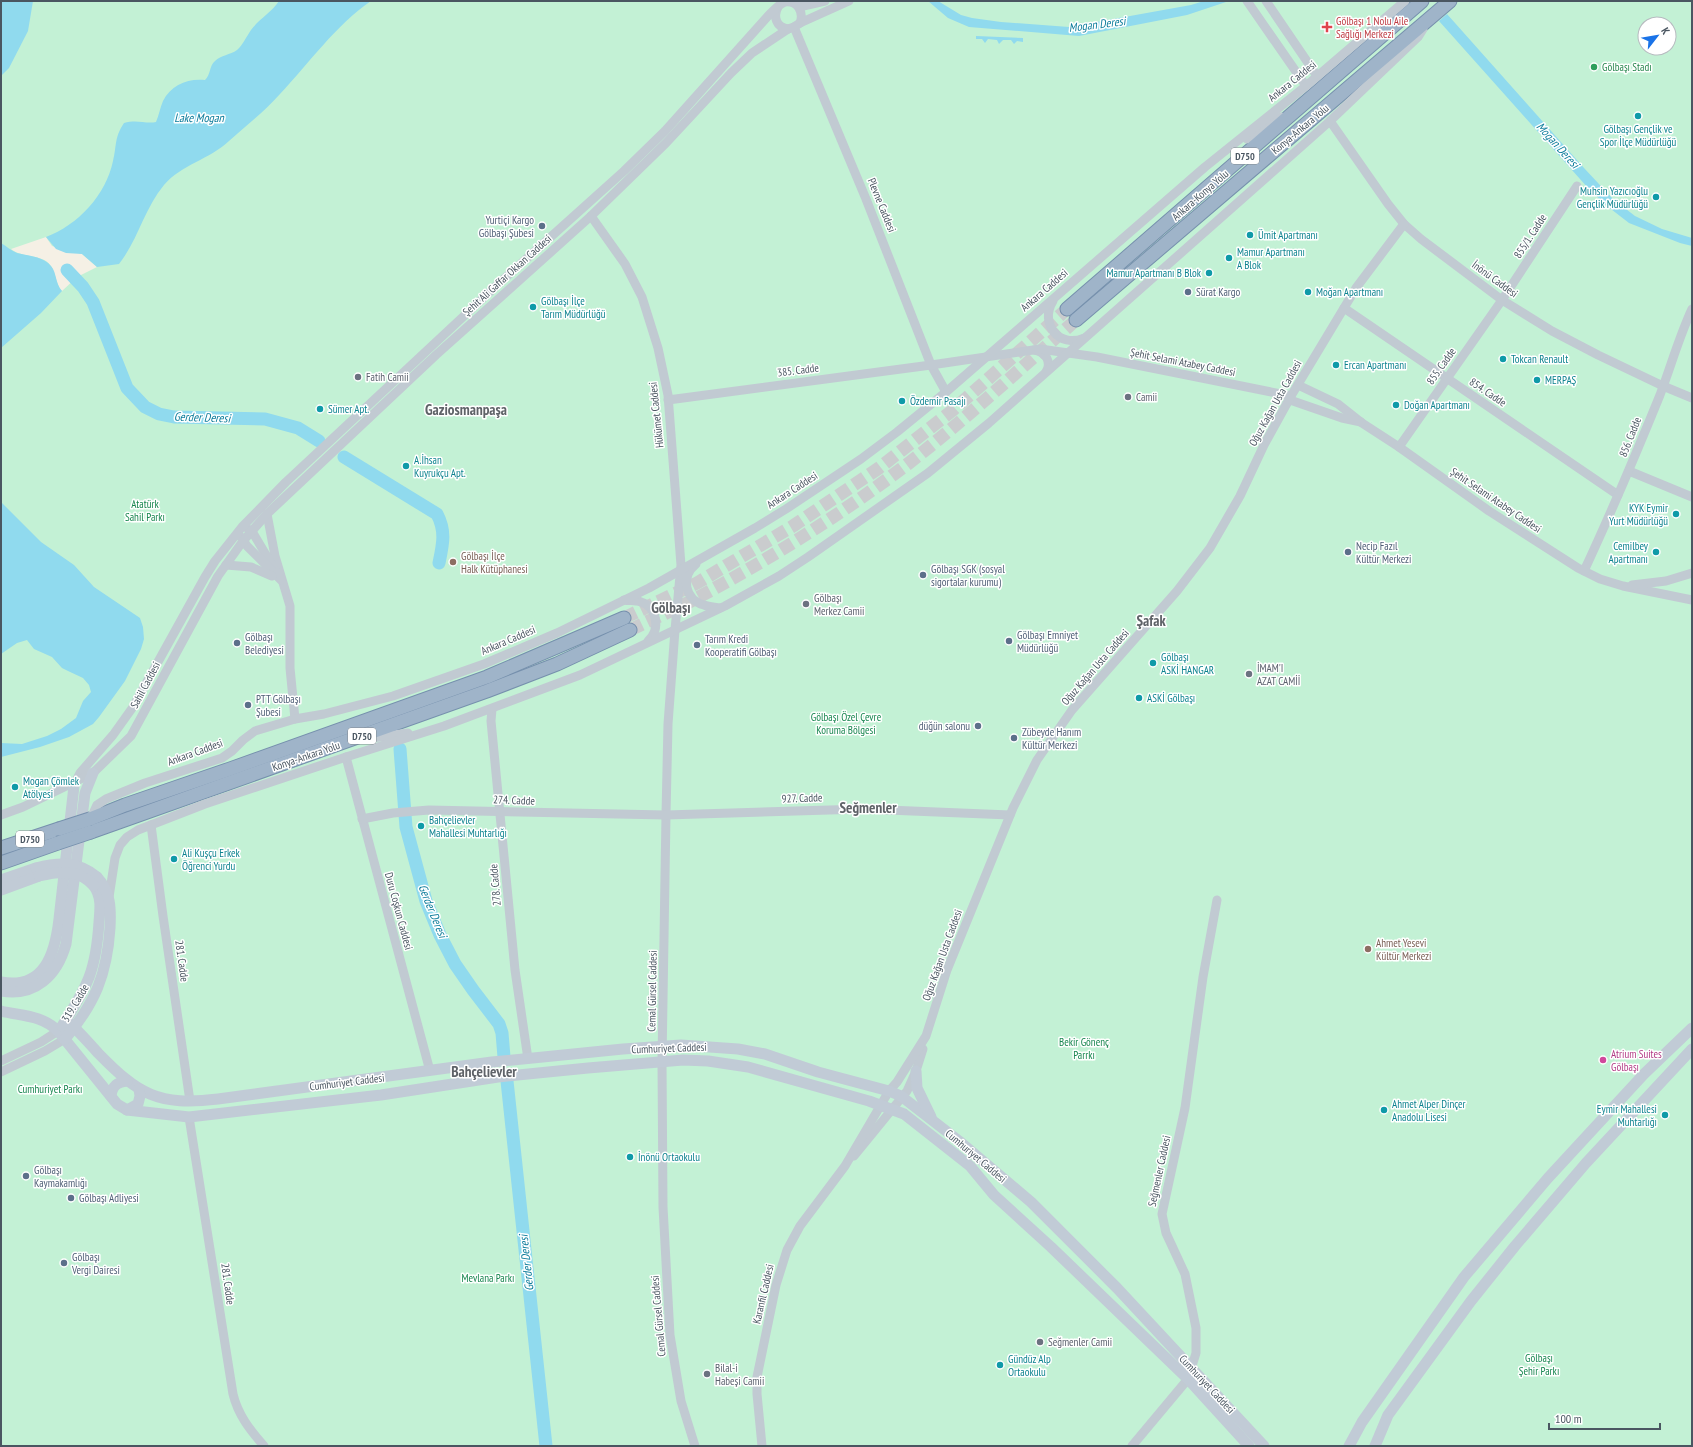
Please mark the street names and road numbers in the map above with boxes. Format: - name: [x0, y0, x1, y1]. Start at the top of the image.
- street label: Ankara Caddesi: [1265, 57, 1319, 105]
- street label: Konya-Ankara Yolu: [1268, 101, 1332, 157]
- road number: D750: [1231, 148, 1259, 164]
- street label: Ankara-Konya Yolu: [1169, 166, 1231, 224]
- street label: Plevne Caddesi: [865, 176, 899, 234]
- street label: 855/1. Cadde: [1511, 211, 1550, 261]
- street label: Şehit Ali Gaffar Okkan Caddesi: [460, 231, 554, 319]
- street label: İnönü Caddesi: [1469, 258, 1521, 300]
- street label: Ankara Caddesi: [1018, 266, 1070, 314]
- street label: Şehit Selami Atabey Caddesi: [1129, 345, 1237, 379]
- street label: 855. Cadde: [1423, 345, 1459, 387]
- street label: Oğuz Kağan Usta Caddesi: [1246, 358, 1304, 448]
- street label: 385. Cadde: [776, 360, 820, 379]
- street label: 854. Cadde: [1467, 375, 1510, 410]
- street label: Hükümet Caddesi: [646, 381, 666, 449]
- street label: 856. Cadde: [1616, 415, 1644, 459]
- street label: Şehit Selami Atabey Caddesi: [1448, 464, 1544, 536]
- street label: Ankara Caddesi: [764, 468, 820, 512]
- street label: Ankara Caddesi: [479, 622, 537, 658]
- street label: Oğuz Kağan Usta Caddesi: [1058, 626, 1132, 708]
- street label: Sahil Caddesi: [127, 659, 163, 711]
- road number: D750: [348, 728, 376, 744]
- street label: Ankara Caddesi: [165, 736, 225, 768]
- street label: Konya-Ankara Yolu: [270, 738, 342, 774]
- street label: 927. Cadde: [781, 790, 823, 806]
- street label: 274. Cadde: [493, 792, 536, 808]
- road number: D750: [16, 831, 44, 847]
- street label: 278. Cadde: [486, 863, 504, 906]
- street label: Duru Coşkun Caddesi: [382, 871, 416, 951]
- street label: Oğuz Kağan Usta Caddesi: [919, 907, 965, 1003]
- street label: 281. Cadde: [172, 939, 192, 983]
- street label: Cemal Gürsel Caddesi: [644, 950, 660, 1032]
- street label: 319. Cadde: [58, 981, 92, 1025]
- street label: Cumhuriyet Caddesi: [631, 1040, 707, 1056]
- street label: Cumhuriyet Caddesi: [309, 1070, 385, 1094]
- street label: Cumhuriyet Caddesi: [943, 1126, 1009, 1186]
- street label: Seğmenler Caddesi: [1145, 1134, 1173, 1208]
- street label: 281. Cadde: [218, 1262, 238, 1306]
- street label: Karanfil Caddesi: [749, 1263, 777, 1325]
- street label: Cemal Gürsel Caddesi: [647, 1275, 669, 1357]
- street label: Cumhuriyet Caddesi: [1176, 1352, 1238, 1416]

